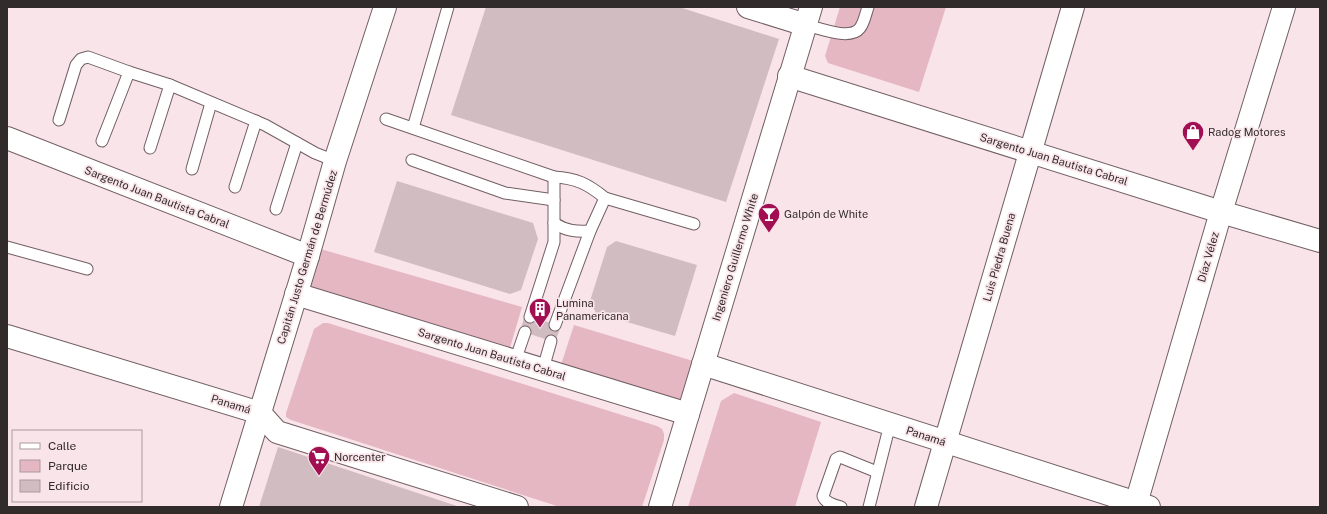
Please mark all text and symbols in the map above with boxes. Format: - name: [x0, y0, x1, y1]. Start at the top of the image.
- shop icon: Radog Motores: [1180, 119, 1206, 152]
- place label: Radog Motores: [1208, 126, 1286, 138]
- street label: Sargento Juan Bautista Cabral: [979, 131, 1129, 187]
- street label: Sargento Juan Bautista Cabral: [83, 164, 231, 230]
- street label: Capitán Justo Germán de Bermúdez: [275, 168, 339, 346]
- street label: Ingeniero Guillermo White: [710, 192, 760, 322]
- bar icon: Galpón de White: [756, 201, 782, 234]
- place label: Galpón de White: [784, 208, 868, 220]
- street label: Luis Piedra Buena: [981, 211, 1017, 303]
- street label: Díaz Vélez: [1195, 231, 1221, 283]
- building icon: Lumina Panamericana: [527, 296, 553, 329]
- place label: Lumina Panamericana: [556, 297, 629, 322]
- street label: Sargento Juan Bautista Cabral: [417, 326, 567, 382]
- street label: Panamá: [210, 392, 252, 416]
- street label: Panamá: [905, 424, 947, 448]
- legend: [12, 430, 142, 502]
- text: Calle: [48, 439, 77, 453]
- supermarket icon: Norcenter: [306, 444, 332, 477]
- place label: Norcenter: [334, 451, 386, 463]
- text: Parque: [48, 459, 88, 473]
- text: Edificio: [48, 479, 90, 493]

